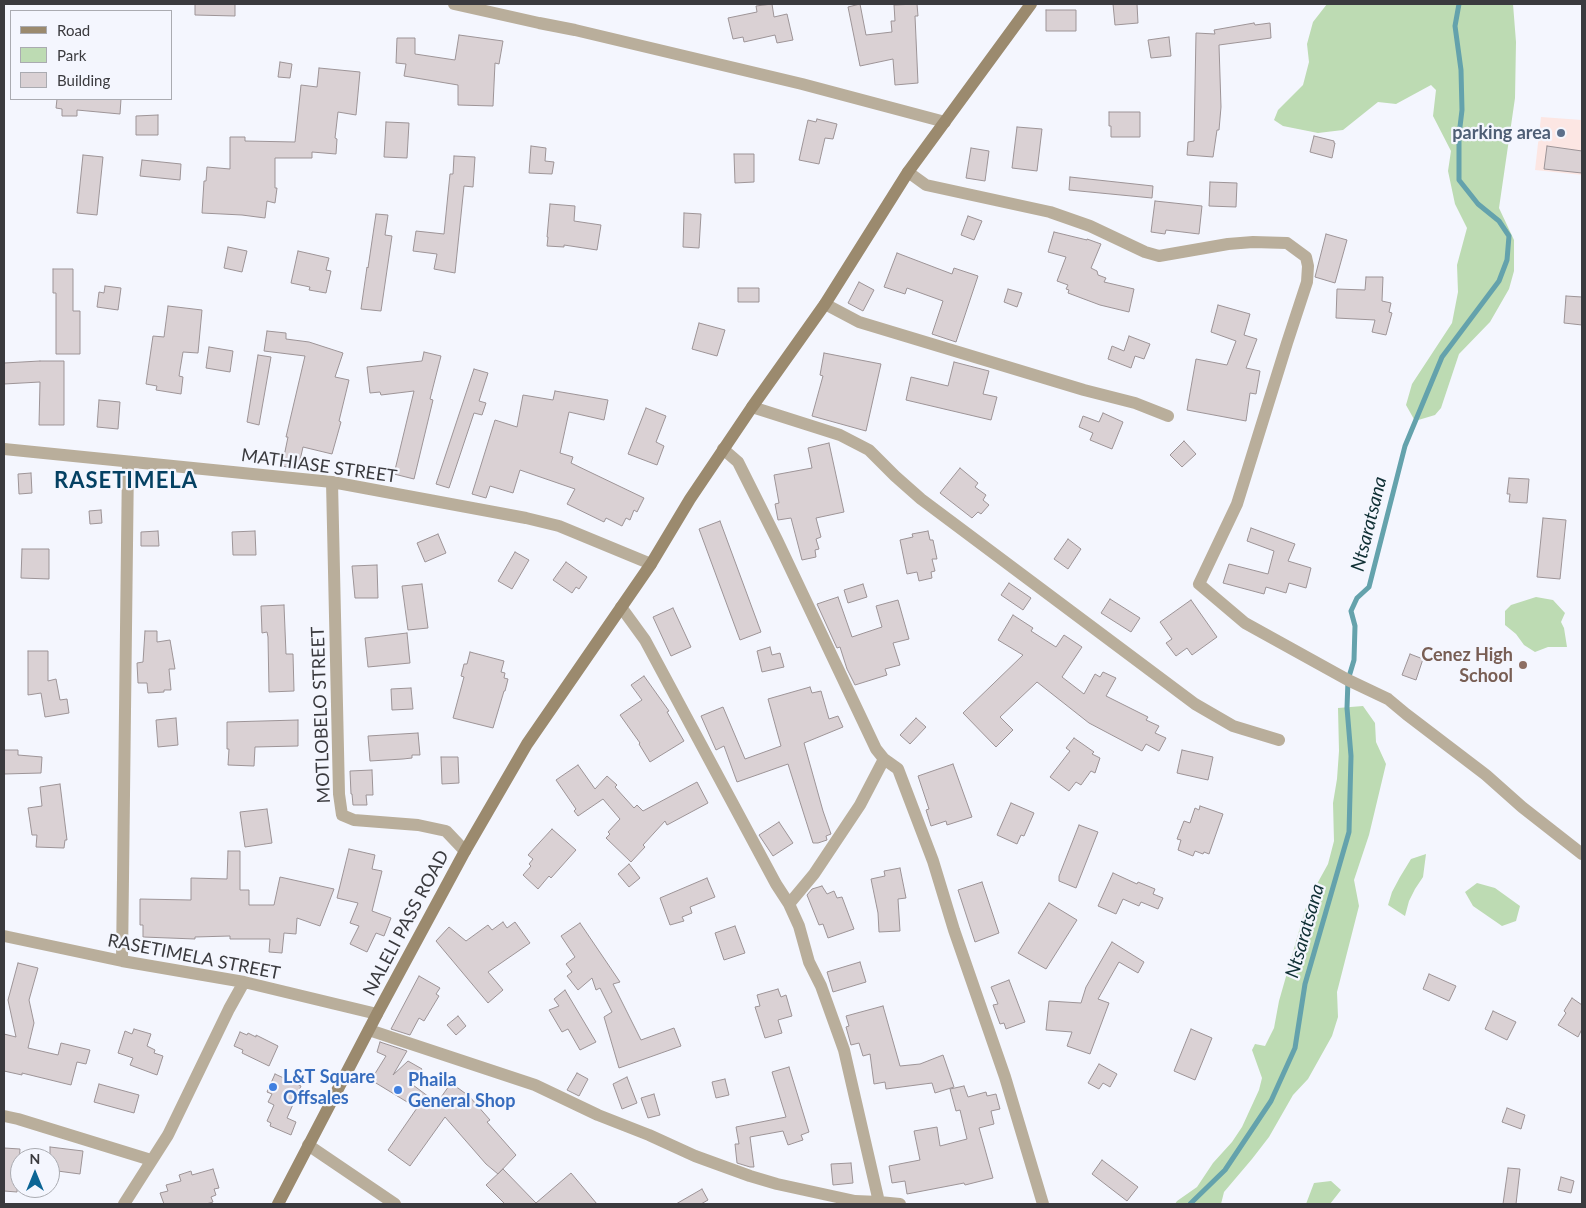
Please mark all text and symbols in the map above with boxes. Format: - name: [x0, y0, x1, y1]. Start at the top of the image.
- legend: [10, 10, 172, 100]
- text: Road: [57, 21, 90, 39]
- text: Park: [57, 46, 86, 64]
- text: Building: [57, 71, 110, 89]
- place label: parking area: [1452, 122, 1551, 144]
- marker: parking area: [1555, 127, 1567, 139]
- street label: MATHIASE STREET: [240, 444, 398, 488]
- district label: RASETIMELA: [53, 468, 199, 494]
- water label: Ntsaratsana: [1346, 474, 1392, 574]
- street label: MOTLOBELO STREET: [307, 626, 335, 804]
- place label: Cenez High School: [1421, 644, 1513, 686]
- marker: Cenez High School: [1517, 659, 1529, 671]
- street label: NALELI PASS ROAD: [358, 847, 454, 999]
- water label: Ntsaratsana: [1281, 881, 1329, 981]
- street label: RASETIMELA STREET: [106, 930, 282, 984]
- place label: L&T Square Offsales: [283, 1066, 375, 1108]
- place label: Phaila General Shop: [408, 1069, 515, 1112]
- marker: L&T Square Offsales: [267, 1081, 279, 1093]
- marker: Phaila General Shop: [392, 1084, 404, 1096]
- north arrow: [10, 1148, 60, 1198]
- text: N: [30, 1150, 40, 1167]

